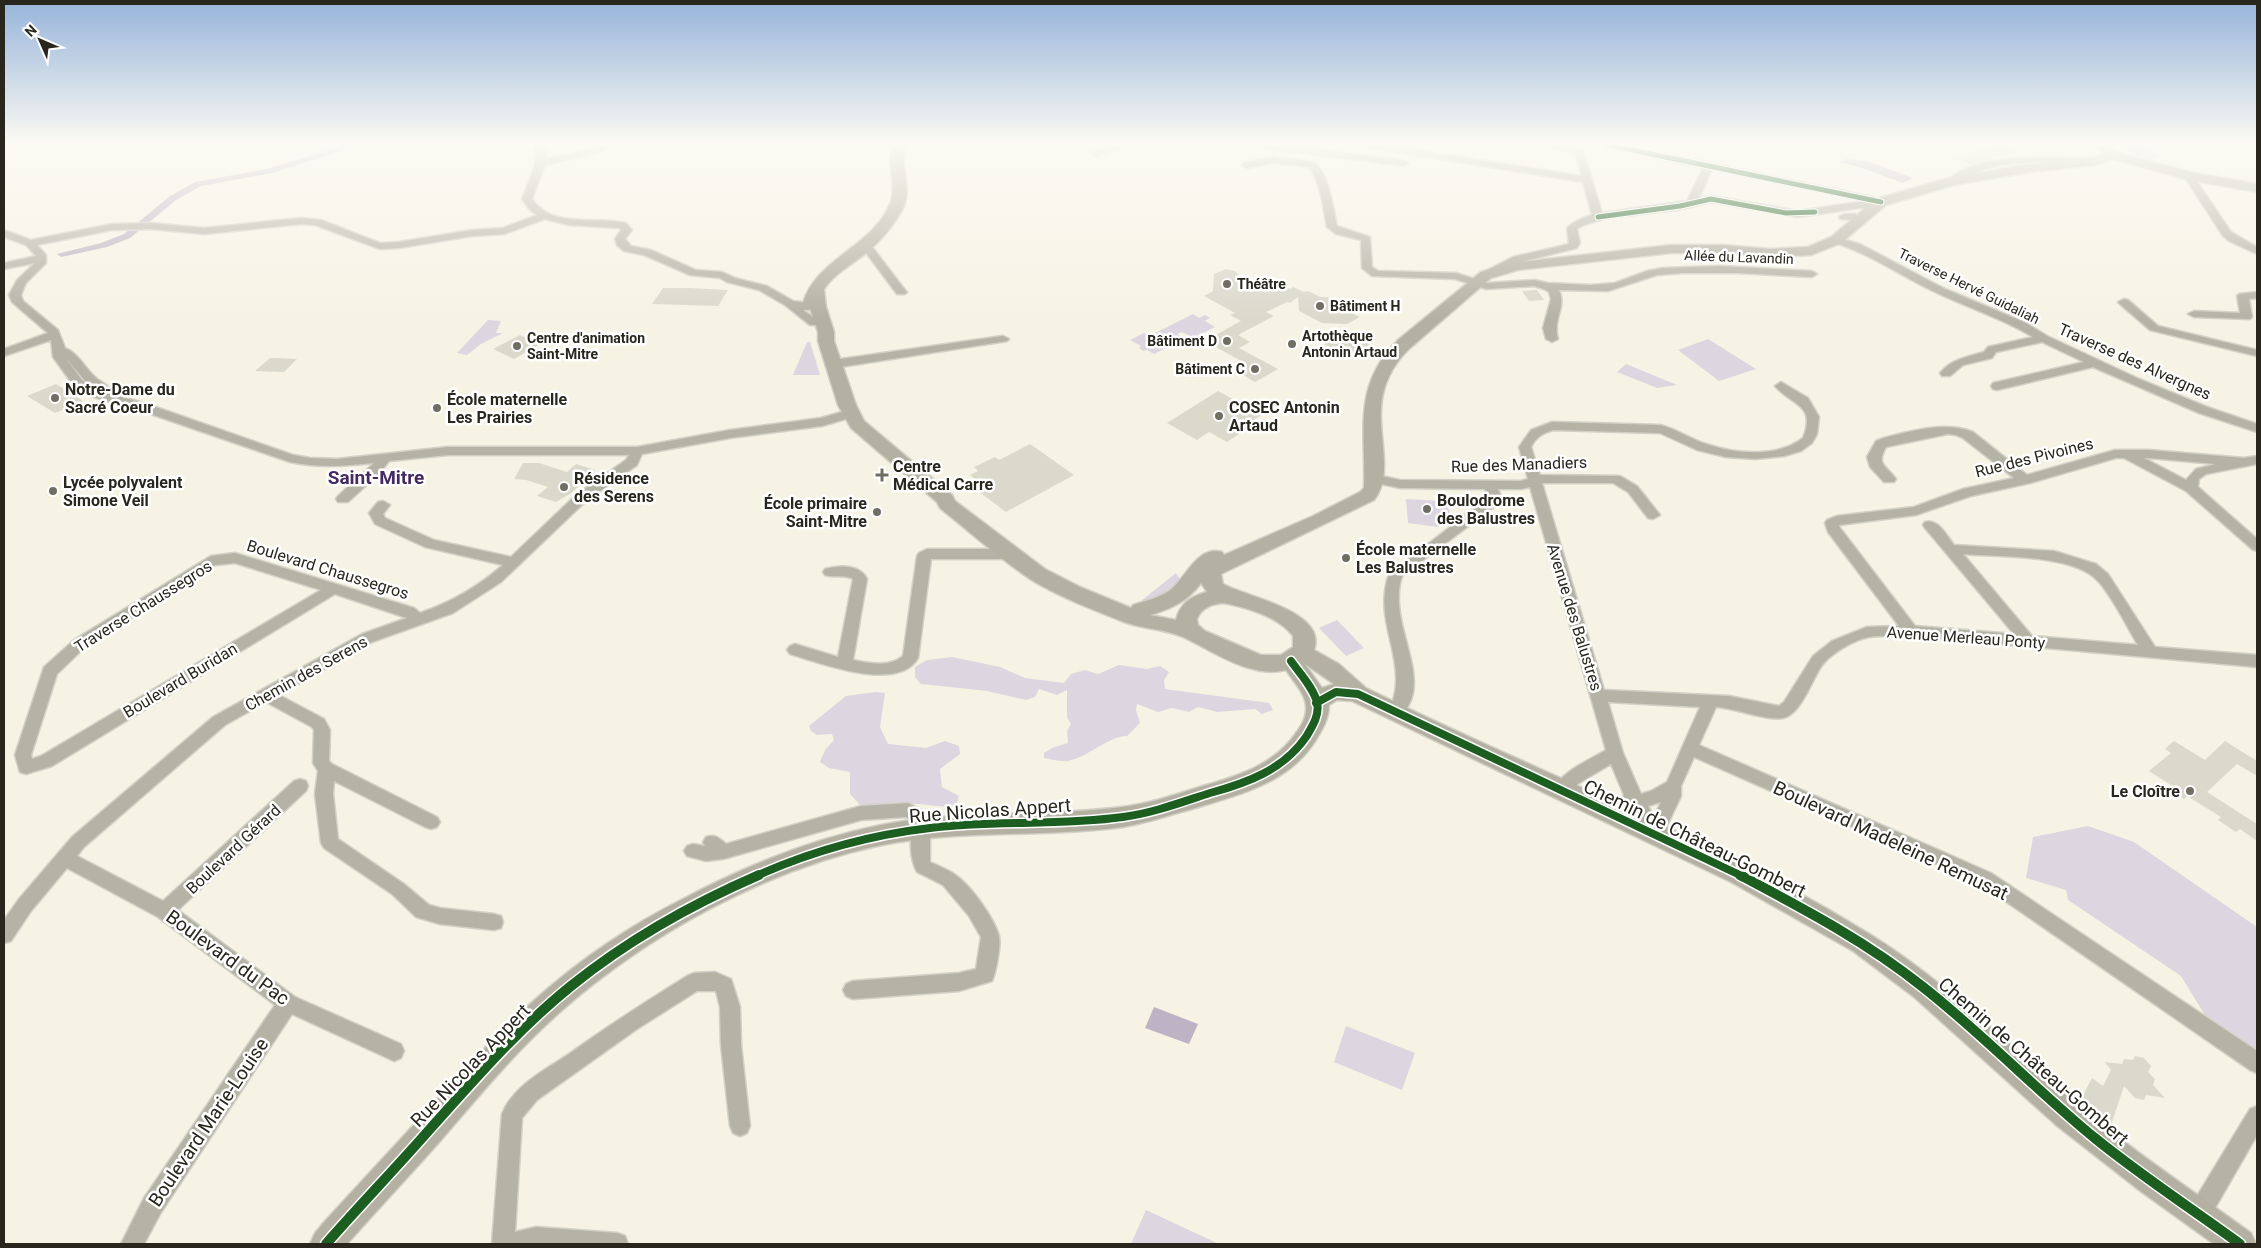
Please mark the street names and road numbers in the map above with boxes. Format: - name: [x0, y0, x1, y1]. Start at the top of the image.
- street label: Traverse Hervé Guidaliah: [1896, 245, 2042, 327]
- street label: Allée du Lavandin: [1684, 247, 1794, 267]
- street label: Traverse des Alvergnes: [2056, 319, 2214, 404]
- street label: Rue des Pivoines: [1973, 434, 2095, 481]
- street label: Rue des Manadiers: [1451, 453, 1587, 476]
- street label: Boulevard Chaussegros: [245, 536, 411, 603]
- street label: Avenue des Balustres: [1543, 541, 1606, 693]
- street label: Traverse Chaussegros: [71, 556, 215, 656]
- street label: Avenue Merleau Ponty: [1886, 622, 2046, 653]
- street label: Chemin des Serens: [242, 632, 371, 715]
- street label: Boulevard Buridan: [120, 639, 241, 722]
- street label: Chemin de Château-Gombert: [1580, 774, 1810, 902]
- street label: Boulevard Madeleine Remusat: [1770, 776, 2012, 905]
- street label: Rue Nicolas Appert: [908, 793, 1072, 828]
- street label: Boulevard Gérard: [182, 801, 285, 898]
- street label: Boulevard du Pac: [162, 905, 294, 1010]
- street label: Chemin de Château-Gombert: [1934, 972, 2134, 1150]
- street label: Rue Nicolas Appert: [406, 999, 535, 1132]
- street label: Boulevard Marie-Louise: [143, 1034, 273, 1211]

